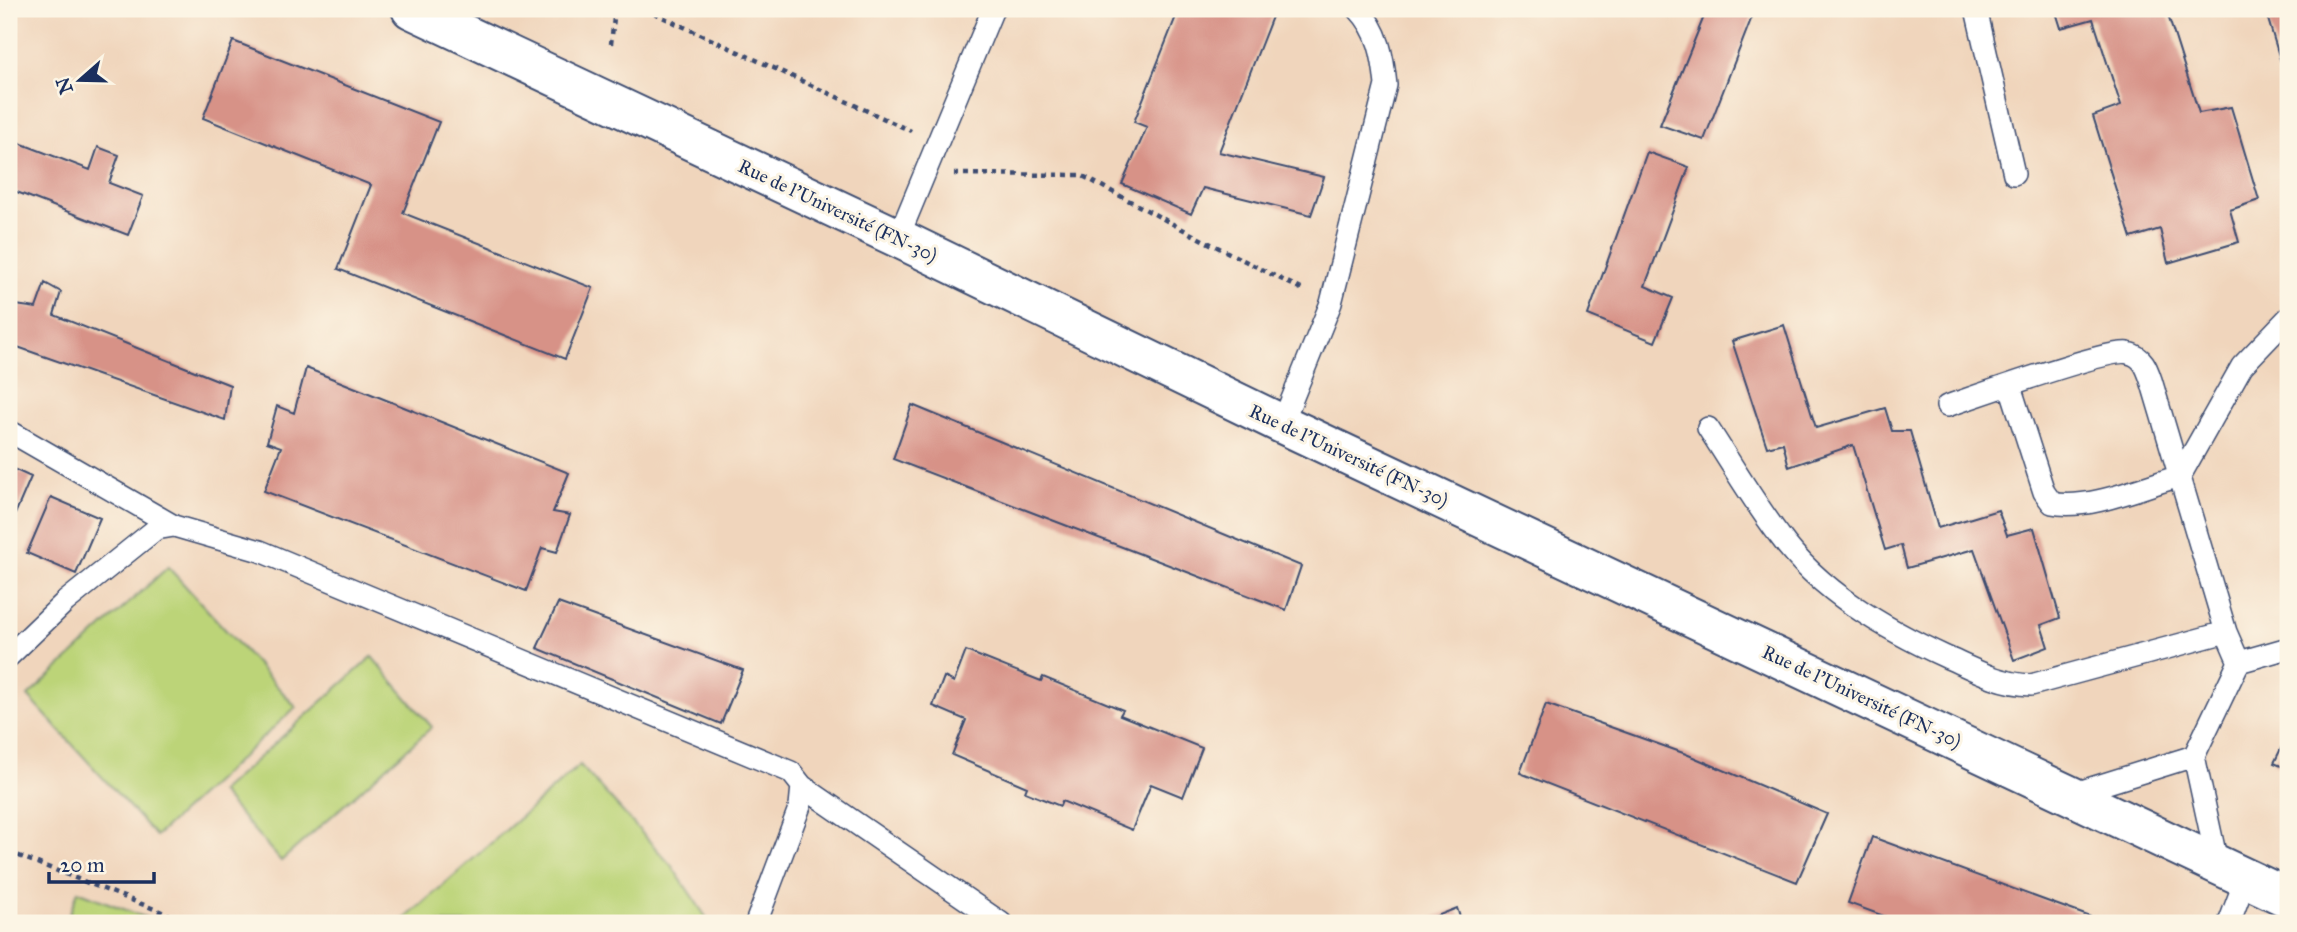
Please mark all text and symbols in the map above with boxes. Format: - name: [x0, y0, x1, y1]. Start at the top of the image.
- north arrow: [46, 46, 116, 116]
- text: N: [51, 74, 78, 97]
- street label: Rue de l'Université (FN-30): [734, 154, 941, 268]
- street label: Rue de l'Université (FN-30): [1245, 399, 1452, 513]
- street label: Rue de l'Université (FN-30): [1758, 640, 1965, 754]
- scale bar: [49, 841, 154, 885]
- text: 20 m: [60, 852, 105, 878]

